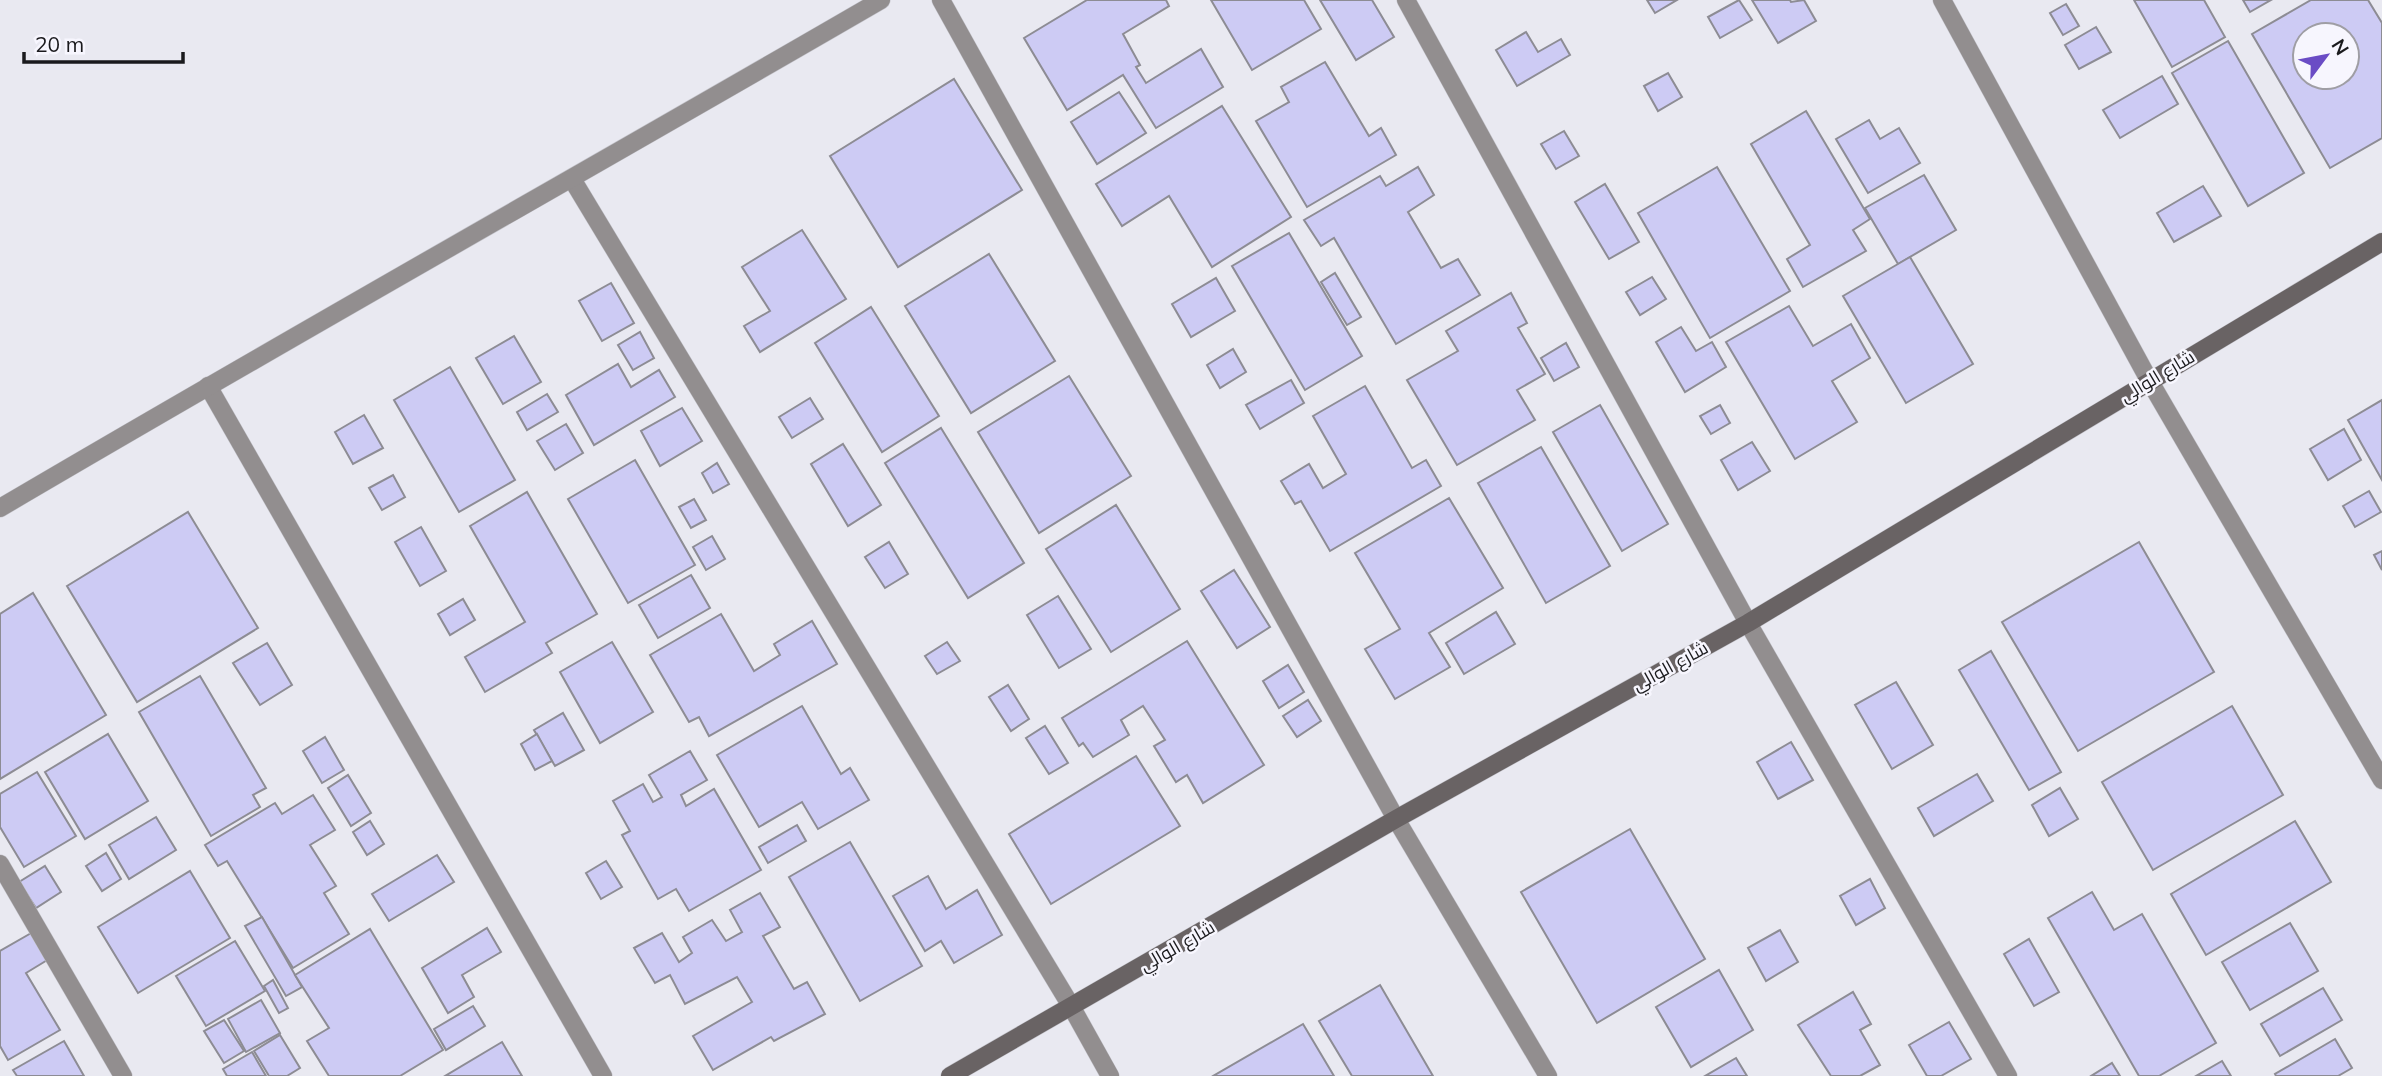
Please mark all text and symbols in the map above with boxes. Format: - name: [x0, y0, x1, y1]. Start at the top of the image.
- scale bar: [24, 21, 184, 65]
- north arrow: [2291, 21, 2361, 91]
- text: 20 m: [35, 31, 84, 57]
- text: N: [2326, 35, 2354, 59]
- street label: شارع الوالي: [2116, 345, 2200, 410]
- street label: شارع الوالي: [1628, 636, 1713, 699]
- street label: شارع الوالي: [1135, 915, 1220, 979]

